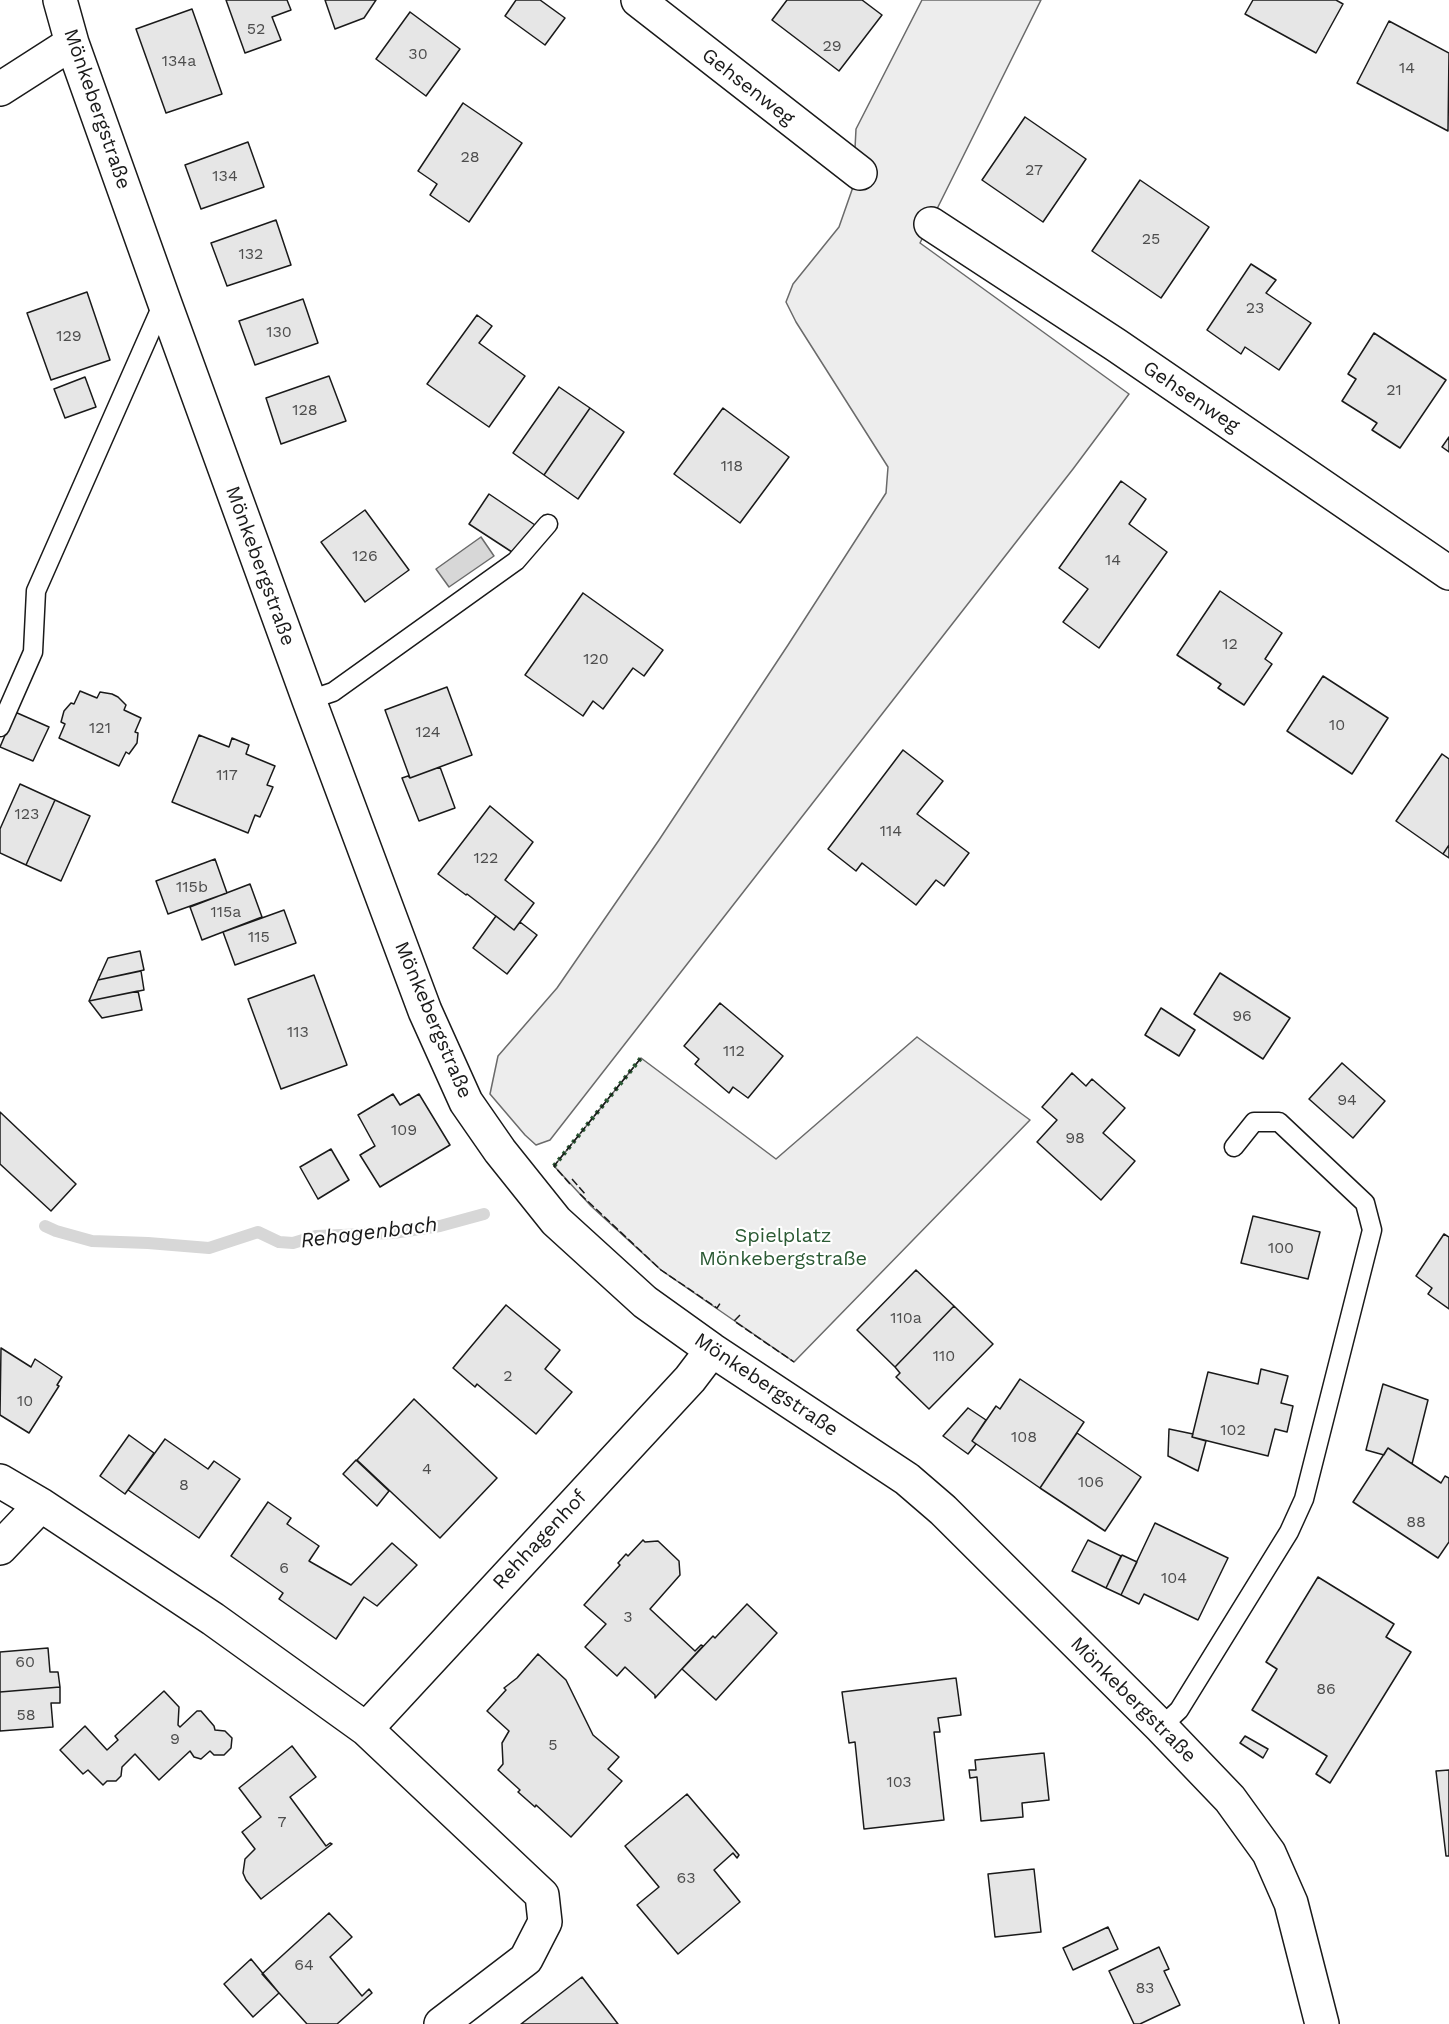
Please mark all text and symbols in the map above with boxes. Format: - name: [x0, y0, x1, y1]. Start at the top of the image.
- house number: 52: [247, 19, 265, 39]
- street label: Mönkebergstraße: [58, 26, 136, 192]
- house number: 29: [822, 36, 842, 56]
- street label: Gehsenweg: [697, 43, 799, 131]
- house number: 30: [408, 44, 428, 64]
- house number: 134a: [162, 51, 196, 71]
- house number: 14: [1399, 58, 1415, 78]
- house number: 28: [460, 147, 480, 167]
- house number: 27: [1025, 160, 1043, 180]
- house number: 134: [212, 166, 238, 186]
- house number: 25: [1142, 229, 1160, 249]
- house number: 132: [239, 244, 263, 264]
- house number: 23: [1246, 298, 1264, 318]
- house number: 130: [266, 322, 292, 342]
- house number: 129: [56, 326, 82, 346]
- street label: Gehsenweg: [1138, 356, 1244, 438]
- house number: 21: [1386, 380, 1402, 400]
- house number: 128: [292, 400, 318, 420]
- house number: 118: [721, 456, 743, 476]
- street label: Mönkebergstraße: [220, 483, 300, 649]
- house number: 126: [352, 546, 378, 566]
- house number: 14: [1105, 550, 1121, 570]
- house number: 12: [1222, 634, 1238, 654]
- house number: 120: [583, 649, 609, 669]
- house number: 10: [1329, 715, 1345, 735]
- house number: 121: [89, 718, 111, 738]
- house number: 124: [416, 722, 440, 742]
- house number: 117: [216, 765, 238, 785]
- house number: 123: [15, 804, 39, 824]
- house number: 114: [880, 821, 902, 841]
- house number: 122: [474, 848, 498, 868]
- house number: 115b: [176, 877, 208, 897]
- house number: 115a: [211, 902, 241, 922]
- house number: 115: [248, 927, 270, 947]
- street label: Mönkebergstraße: [389, 938, 477, 1102]
- house number: 96: [1232, 1006, 1252, 1026]
- house number: 113: [287, 1022, 309, 1042]
- house number: 112: [723, 1041, 745, 1061]
- house number: 94: [1337, 1090, 1357, 1110]
- house number: 109: [391, 1120, 417, 1140]
- house number: 98: [1065, 1128, 1085, 1148]
- water label: Rehagenbach: [299, 1212, 439, 1254]
- park label: Spielplatz Mönkebergstraße: [699, 1224, 867, 1271]
- house number: 100: [1268, 1238, 1294, 1258]
- house number: 110a: [890, 1308, 922, 1328]
- street label: Mönkebergstraße: [690, 1328, 842, 1442]
- house number: 110: [933, 1346, 955, 1366]
- house number: 2: [503, 1366, 513, 1386]
- house number: 10: [17, 1391, 33, 1411]
- house number: 102: [1220, 1420, 1246, 1440]
- house number: 108: [1011, 1427, 1037, 1447]
- house number: 4: [422, 1459, 432, 1479]
- house number: 106: [1078, 1472, 1104, 1492]
- house number: 8: [179, 1475, 189, 1495]
- street label: Rehhagenhof: [488, 1485, 592, 1595]
- house number: 88: [1406, 1512, 1426, 1532]
- house number: 6: [279, 1558, 289, 1578]
- house number: 104: [1161, 1568, 1187, 1588]
- house number: 3: [623, 1607, 633, 1627]
- street label: Mönkebergstraße: [1065, 1632, 1201, 1768]
- house number: 60: [15, 1652, 35, 1672]
- house number: 86: [1316, 1679, 1336, 1699]
- house number: 58: [16, 1705, 36, 1725]
- house number: 9: [170, 1729, 180, 1749]
- house number: 5: [548, 1735, 558, 1755]
- house number: 103: [886, 1772, 912, 1792]
- house number: 7: [278, 1812, 286, 1832]
- house number: 63: [676, 1868, 696, 1888]
- house number: 64: [294, 1955, 314, 1975]
- house number: 83: [1136, 1978, 1154, 1998]

